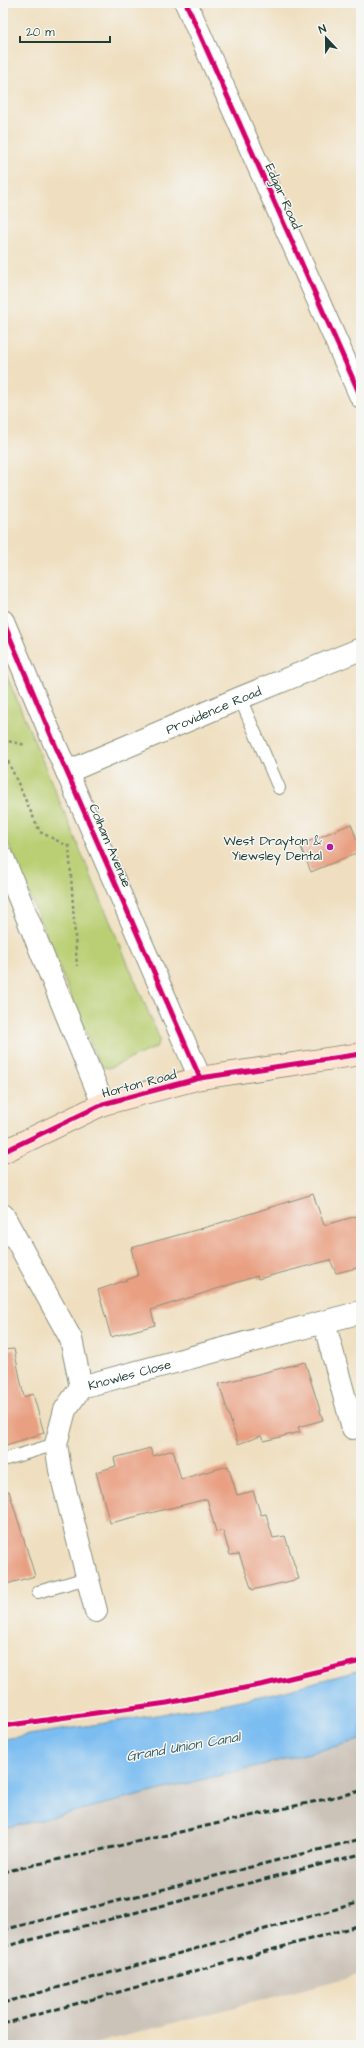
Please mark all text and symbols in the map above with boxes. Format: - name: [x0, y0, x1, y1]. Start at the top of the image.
- scale bar: [20, 18, 110, 44]
- north arrow: [306, 18, 346, 58]
- text: N: [316, 21, 329, 37]
- text: 20 m: [26, 24, 55, 41]
- street label: Edgar Road: [260, 161, 306, 233]
- street label: Providence Road: [163, 682, 264, 739]
- street label: Colham Avenue: [84, 801, 136, 890]
- place label: West Drayton & Yiewsley Dental: [223, 832, 322, 866]
- marker: West Drayton & Yiewsley Dental: [325, 842, 335, 852]
- street label: Horton Road: [100, 1065, 179, 1103]
- street label: Knowles Close: [86, 1355, 173, 1395]
- water label: Grand Union Canal: [125, 1727, 243, 1767]

